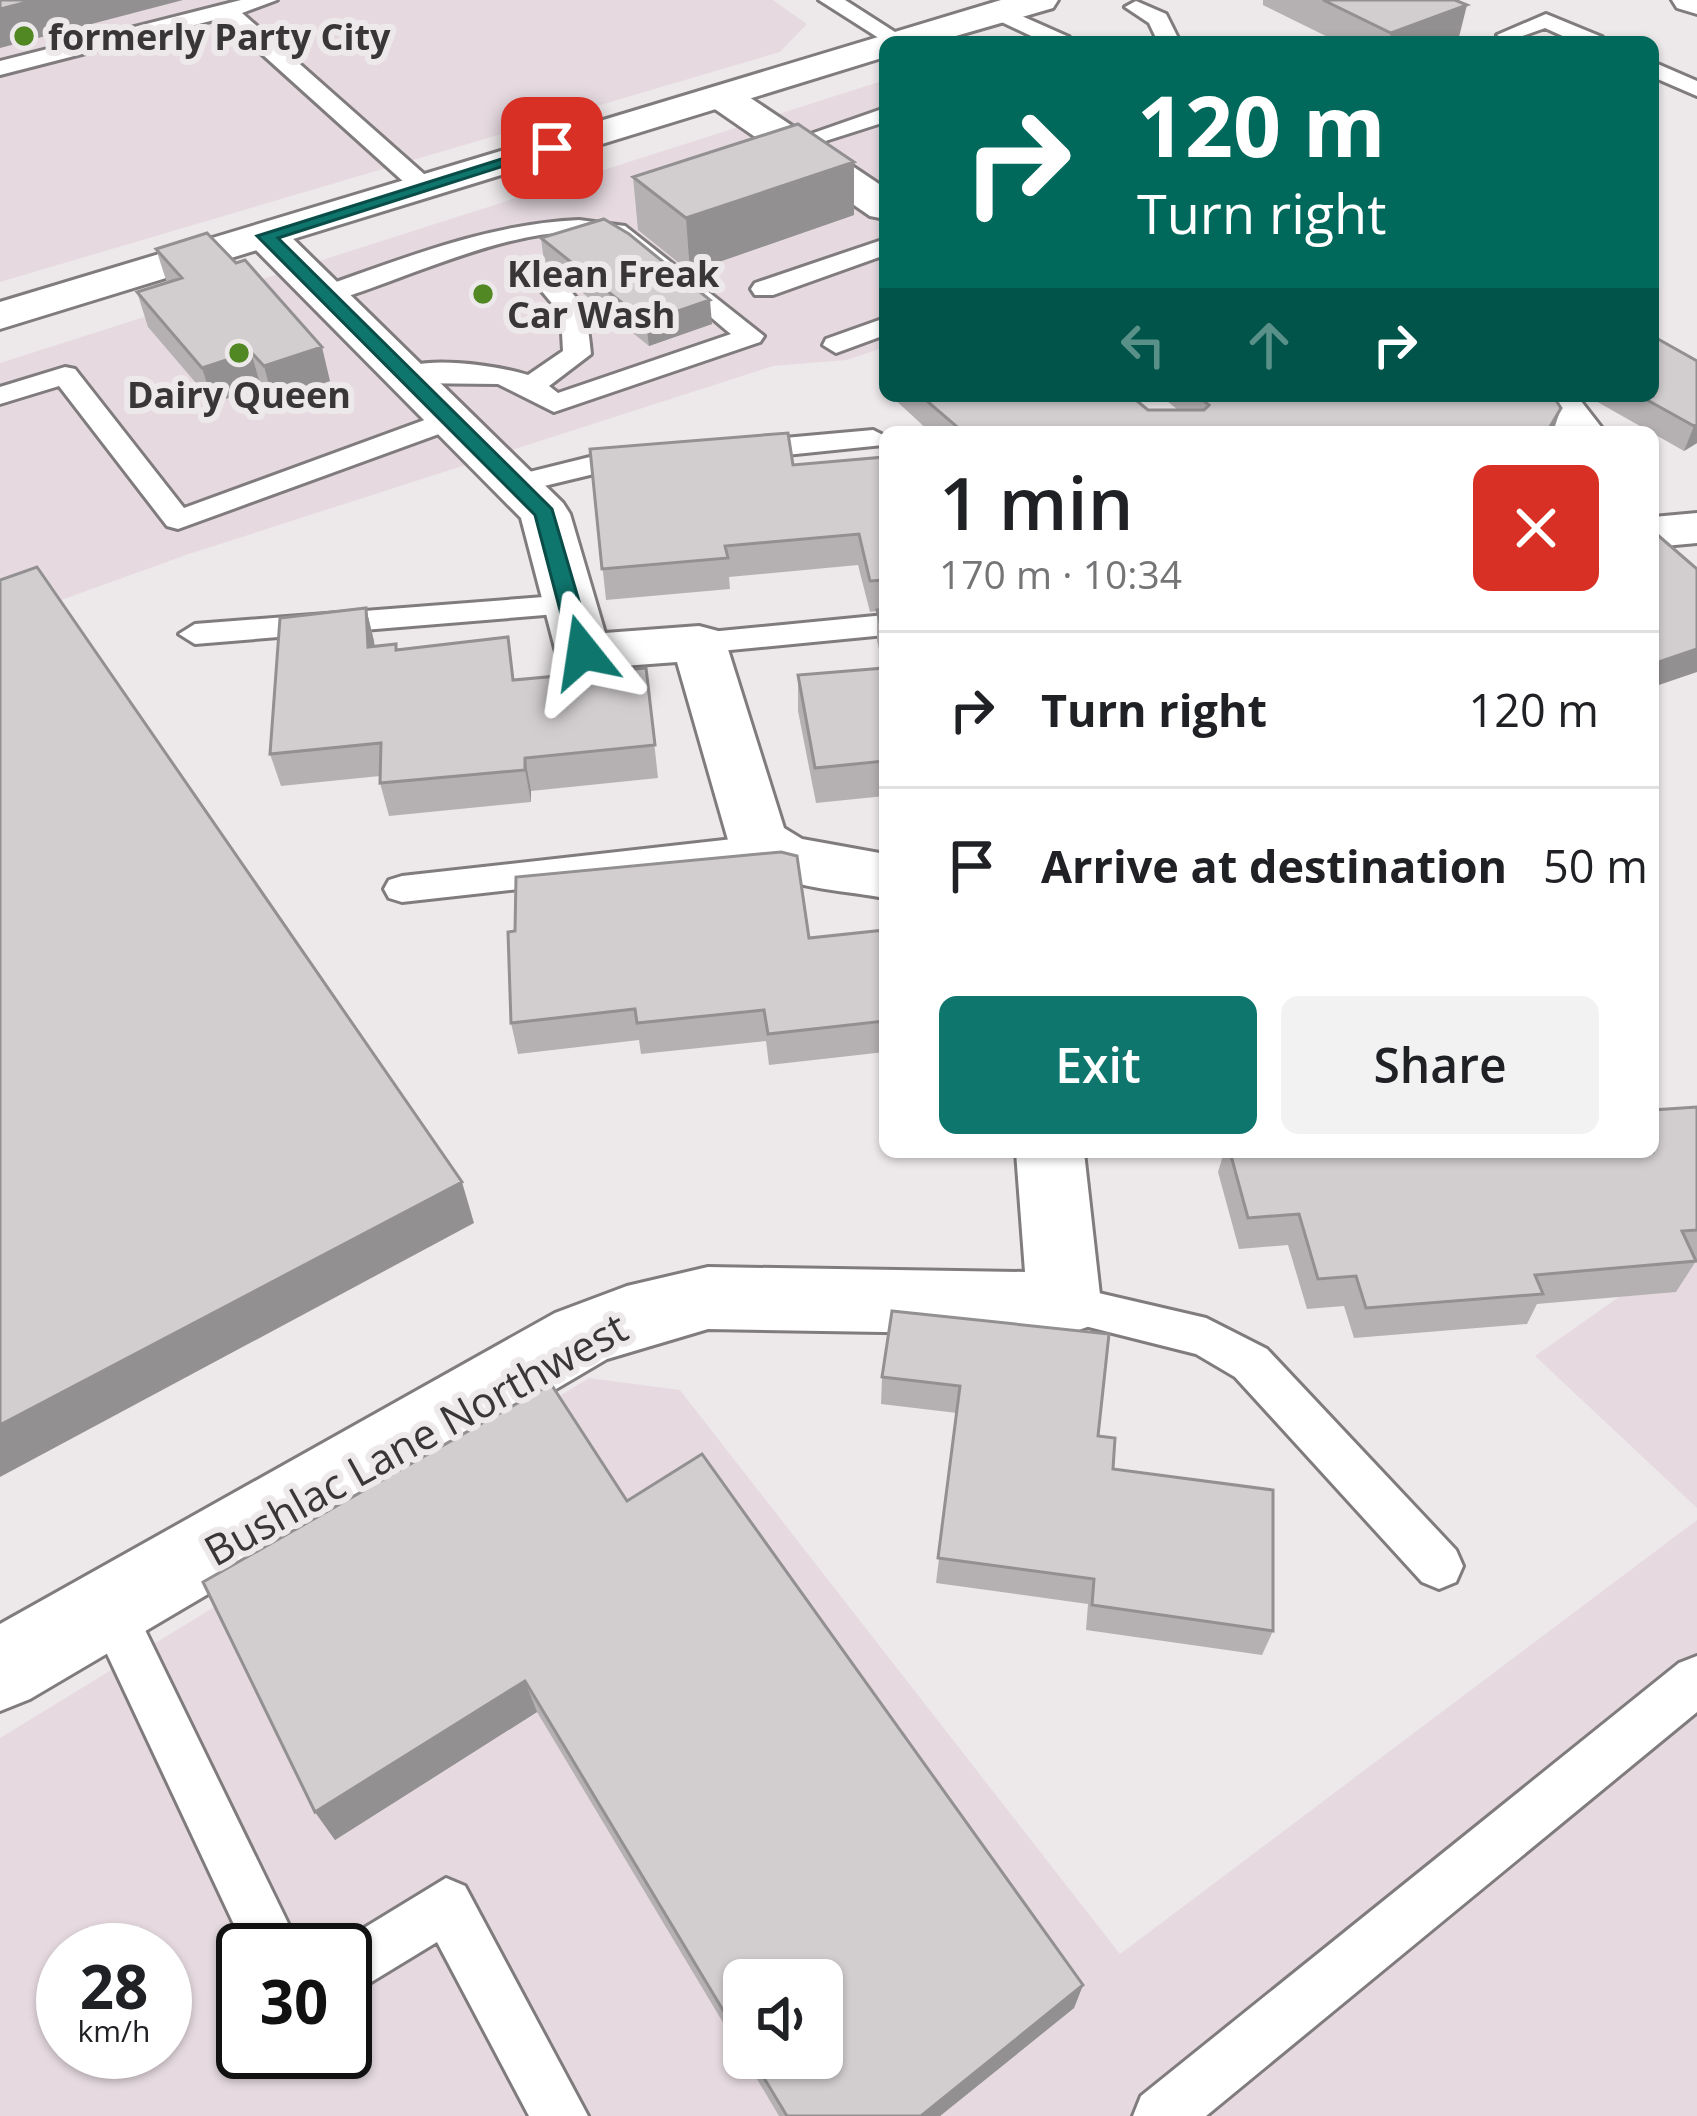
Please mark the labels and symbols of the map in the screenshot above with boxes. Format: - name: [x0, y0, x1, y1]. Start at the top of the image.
- place label: formerly Party City: [48, 12, 391, 61]
- marker: formerly Party City: [11, 23, 37, 49]
- pin: [501, 97, 603, 199]
- place label: Klean Freak Car Wash: [507, 249, 720, 339]
- marker: Klean Freak Car Wash: [470, 281, 496, 307]
- marker: Dairy Queen: [226, 340, 252, 366]
- place label: Dairy Queen: [127, 370, 351, 419]
- position arrow: [520, 589, 646, 715]
- street label: Bushlac Lane Northwest: [193, 1298, 637, 1578]
- speed limit sign: 30: [216, 1923, 372, 2079]

